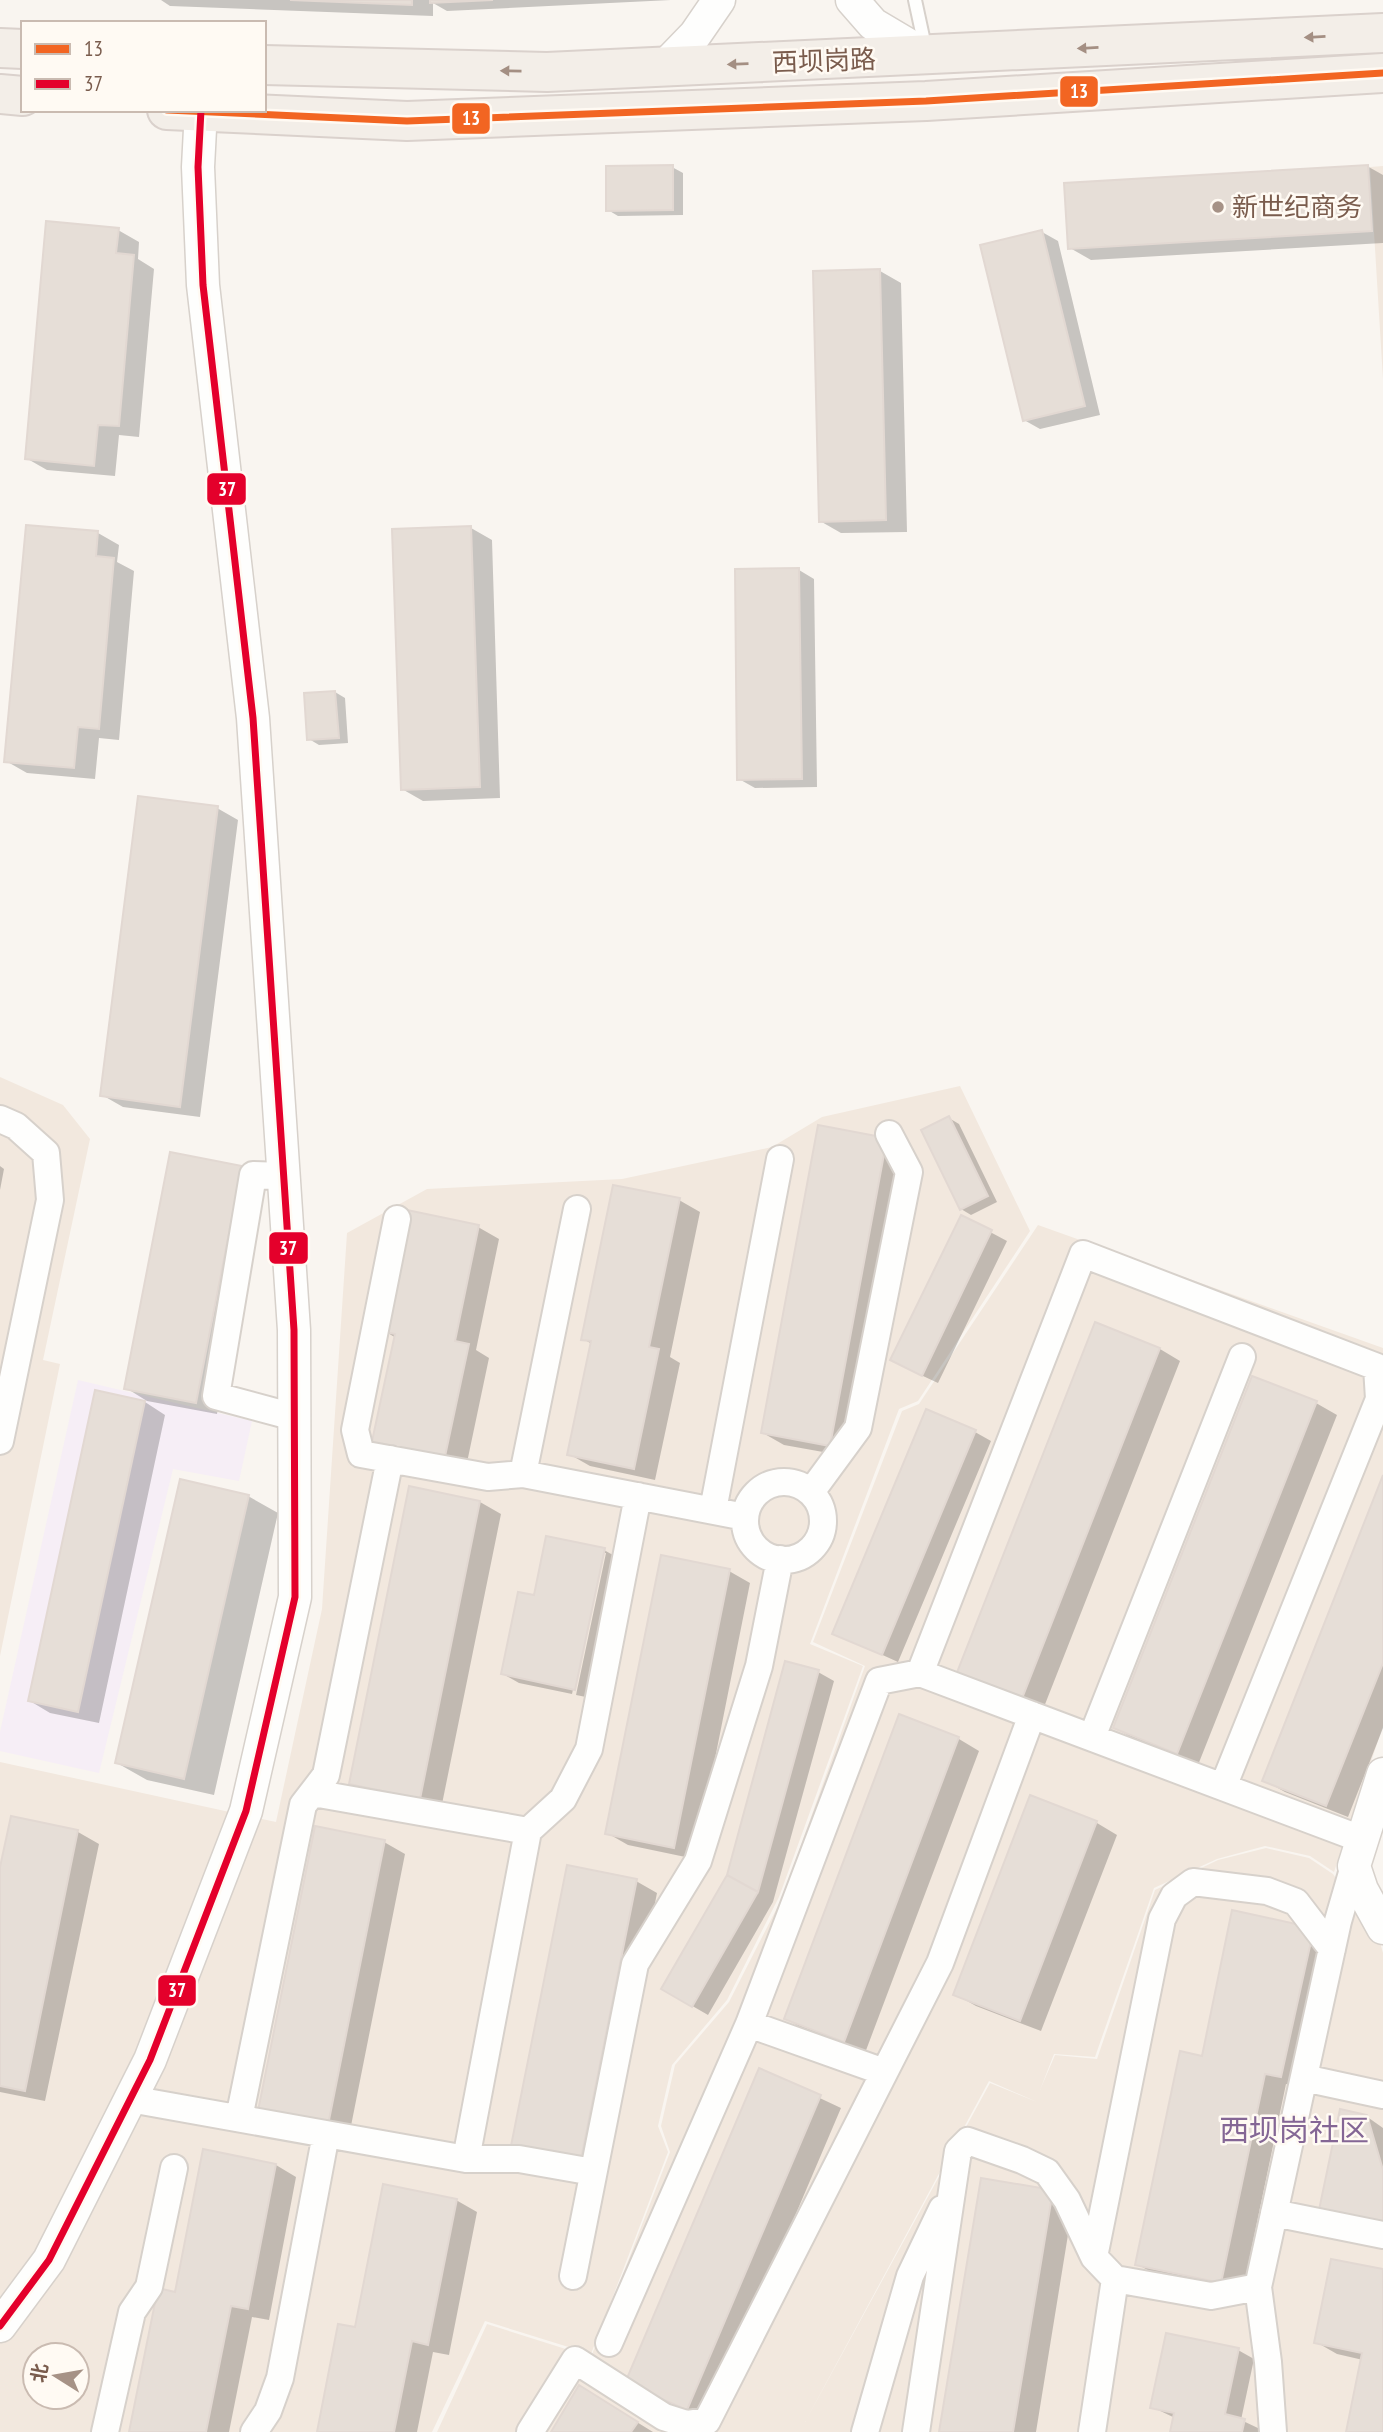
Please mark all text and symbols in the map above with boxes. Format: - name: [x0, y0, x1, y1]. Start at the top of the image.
- legend: [21, 21, 266, 112]
- one-way arrow: [1304, 31, 1326, 42]
- text: 13: [84, 35, 103, 62]
- street label: 西坝岗路: [771, 42, 877, 79]
- one-way arrow: [1076, 43, 1098, 54]
- one-way arrow: [727, 59, 749, 70]
- one-way arrow: [499, 65, 521, 77]
- text: 37: [84, 70, 103, 97]
- line badge: 13: [1059, 75, 1099, 108]
- text: 13: [1070, 79, 1088, 103]
- line badge: 13: [451, 102, 491, 135]
- text: 13: [462, 106, 480, 130]
- place label: 新世纪商务: [1232, 190, 1362, 223]
- marker: 新世纪商务: [1210, 199, 1226, 215]
- line badge: 37: [206, 472, 247, 506]
- text: 37: [218, 477, 236, 501]
- line badge: 37: [268, 1231, 309, 1265]
- text: 37: [279, 1236, 297, 1260]
- line badge: 37: [157, 1974, 197, 2007]
- text: 37: [168, 1978, 186, 2002]
- district label: 西坝岗社区: [1219, 2110, 1369, 2149]
- north arrow: [21, 2341, 91, 2411]
- text: 北: [26, 2361, 53, 2384]

